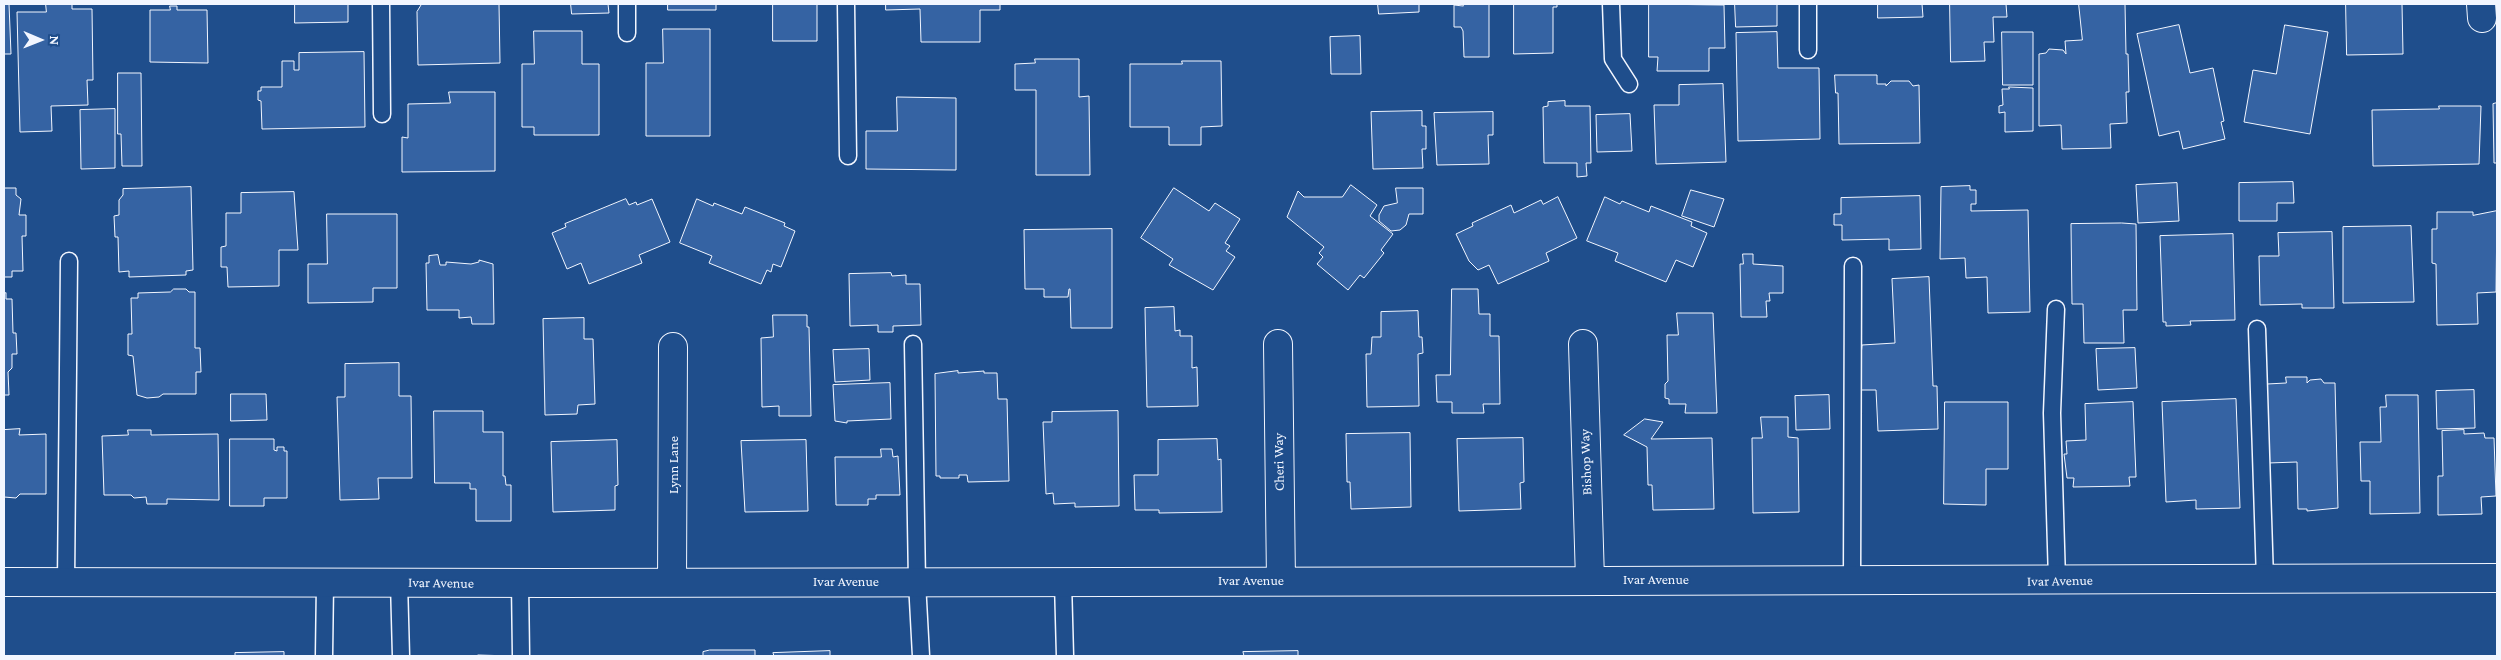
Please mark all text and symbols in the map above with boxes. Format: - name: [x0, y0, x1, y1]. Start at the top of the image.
- north arrow: [15, 15, 65, 65]
- text: N: [47, 35, 63, 45]
- street label: Bishop Way: [1576, 429, 1596, 495]
- street label: Cheri Way: [1270, 433, 1288, 491]
- street label: Lynn Lane: [666, 436, 682, 494]
- street label: Ivar Avenue: [1623, 572, 1689, 588]
- street label: Ivar Avenue: [2027, 572, 2093, 590]
- street label: Ivar Avenue: [1218, 573, 1284, 589]
- street label: Ivar Avenue: [408, 574, 474, 592]
- street label: Ivar Avenue: [813, 574, 879, 590]

